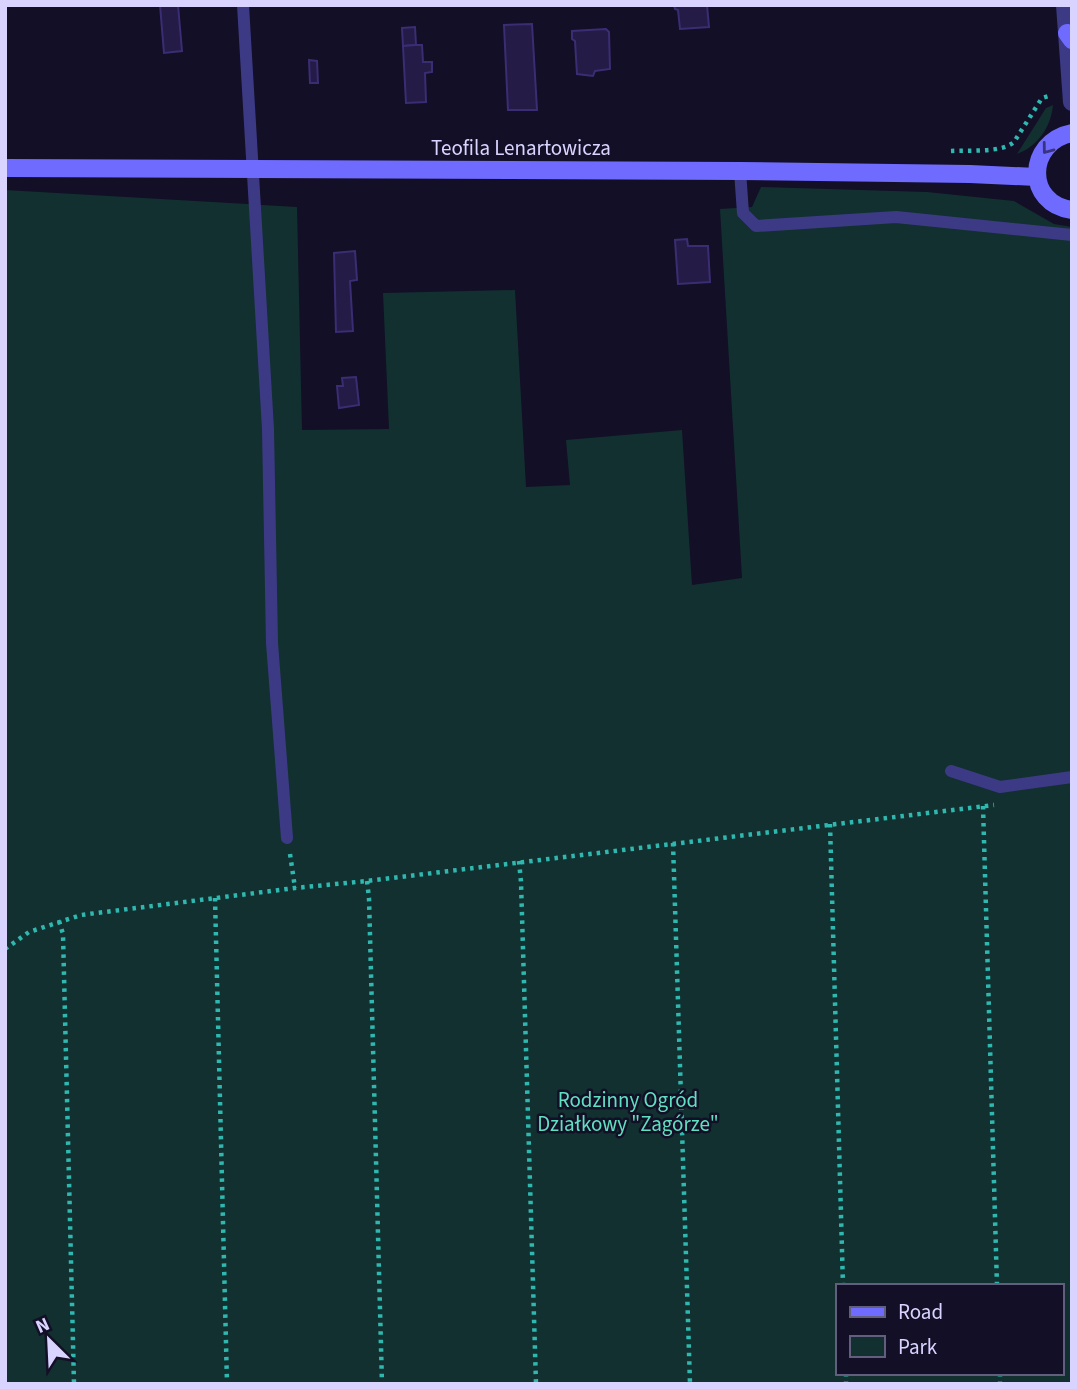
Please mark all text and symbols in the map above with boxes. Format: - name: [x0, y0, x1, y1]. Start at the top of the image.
- street label: Teofila Lenartowicza: [431, 133, 611, 163]
- one-way arrow: [1043, 141, 1055, 154]
- park label: Rodzinny Ogród Działkowy "Zagórze": [537, 1085, 719, 1139]
- legend: [836, 1284, 1063, 1375]
- text: Road: [898, 1297, 943, 1327]
- north arrow: [14, 1305, 84, 1375]
- text: N: [31, 1311, 54, 1341]
- text: Park: [898, 1332, 938, 1362]

